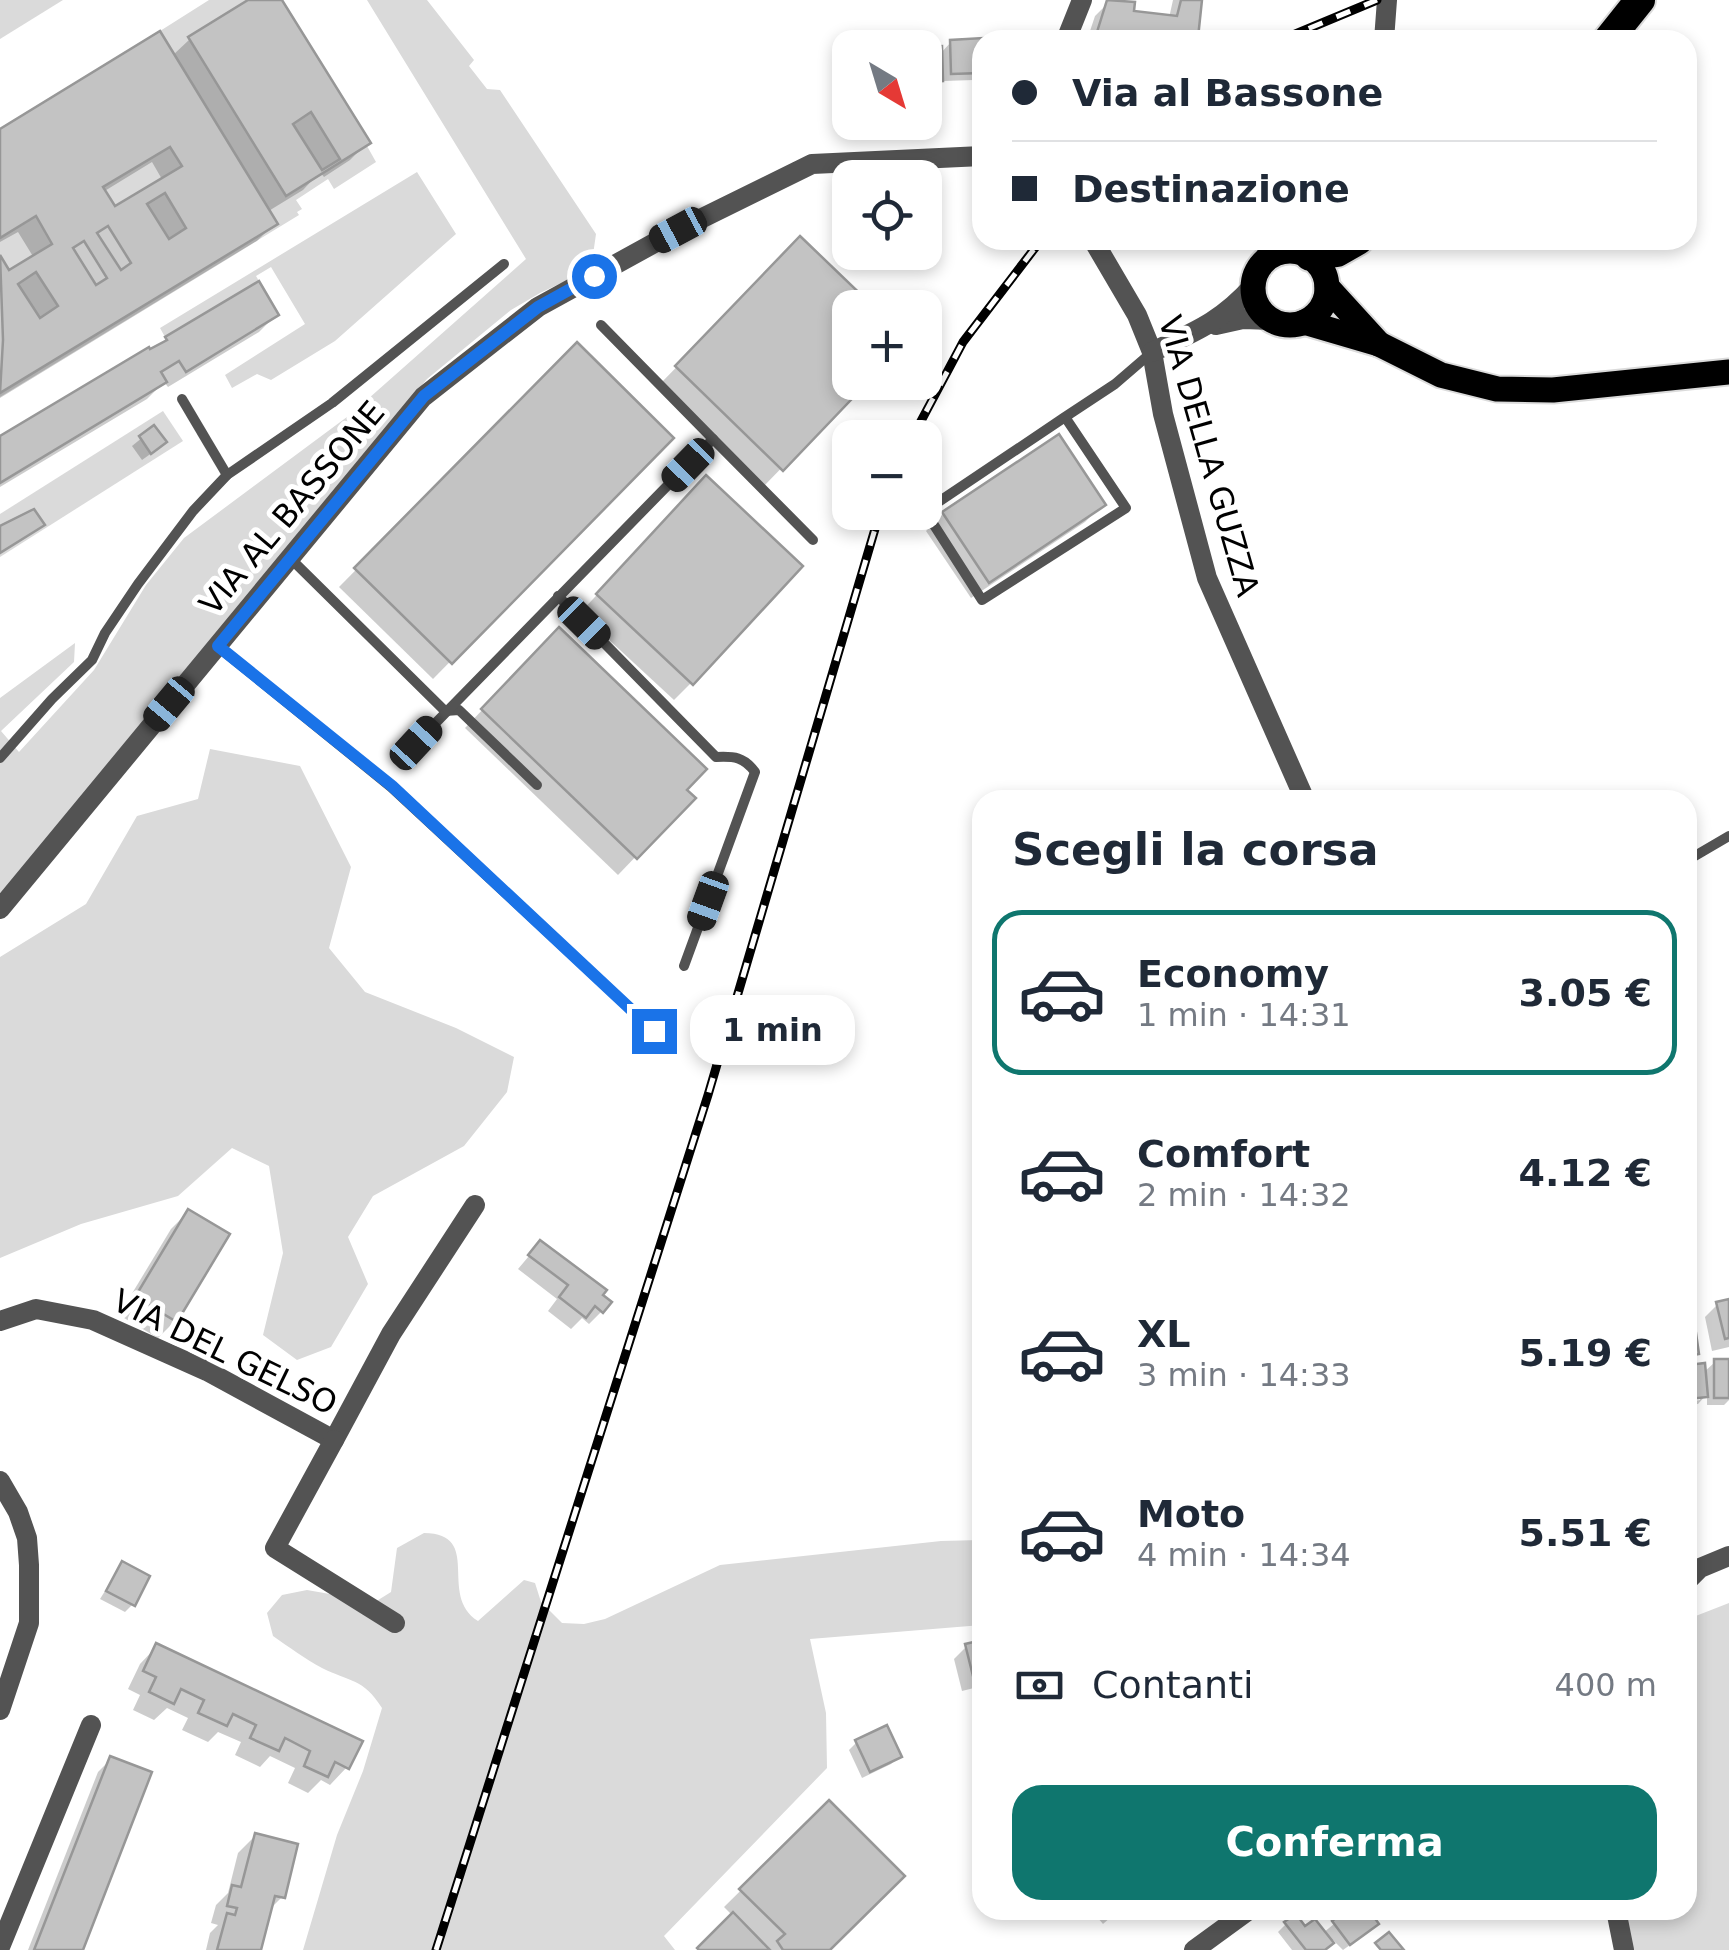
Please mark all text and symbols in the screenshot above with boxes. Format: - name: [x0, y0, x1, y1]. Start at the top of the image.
- north arrow: [832, 30, 942, 140]
- map controls: [832, 30, 942, 530]
- text: Via al Bassone: [1072, 71, 1383, 115]
- button: locate: [832, 160, 942, 270]
- text: Destinazione: [1072, 167, 1350, 211]
- car: [644, 203, 712, 257]
- route start: [572, 254, 617, 299]
- button: +: [832, 290, 942, 400]
- street label: VIA DELLA GUZZA: [1151, 311, 1267, 601]
- street label: VIA AL BASSONE: [192, 393, 392, 623]
- button: −: [832, 420, 942, 530]
- car: [656, 433, 720, 497]
- car: [552, 591, 616, 655]
- car: [138, 671, 200, 737]
- car: [385, 711, 447, 775]
- text: Scegli la corsa: [1012, 823, 1379, 876]
- car: [684, 868, 732, 934]
- icon: car: [1017, 948, 1107, 1038]
- text: Economy: [1137, 952, 1329, 996]
- text: 3.05 €: [1519, 971, 1652, 1015]
- callout: 1 min: [689, 996, 854, 1066]
- text: 1 min · 14:31: [1137, 996, 1351, 1034]
- route end: [632, 1009, 677, 1054]
- text: 1 min: [722, 1011, 823, 1049]
- icon: car: [1017, 1128, 1107, 1218]
- text: Comfort: [1137, 1132, 1310, 1176]
- text: 4.12 €: [1519, 1151, 1652, 1195]
- text: 2 min · 14:32: [1137, 1176, 1351, 1214]
- street label: VIA DEL GELSO: [107, 1281, 343, 1423]
- icon: car: [1017, 1308, 1107, 1398]
- text: XL: [1137, 1312, 1191, 1356]
- text: 5.19 €: [1519, 1331, 1652, 1375]
- text: 3 min · 14:33: [1137, 1356, 1351, 1394]
- icon: car: [1017, 1488, 1107, 1578]
- text: Moto: [1137, 1492, 1245, 1536]
- text: 5.51 €: [1519, 1511, 1652, 1555]
- text: 4 min · 14:34: [1137, 1536, 1351, 1574]
- icon: cash: [1012, 1658, 1067, 1713]
- text: Contanti: [1092, 1663, 1254, 1707]
- text: 400 m: [1555, 1666, 1657, 1704]
- button: Conferma: [1012, 1785, 1657, 1900]

